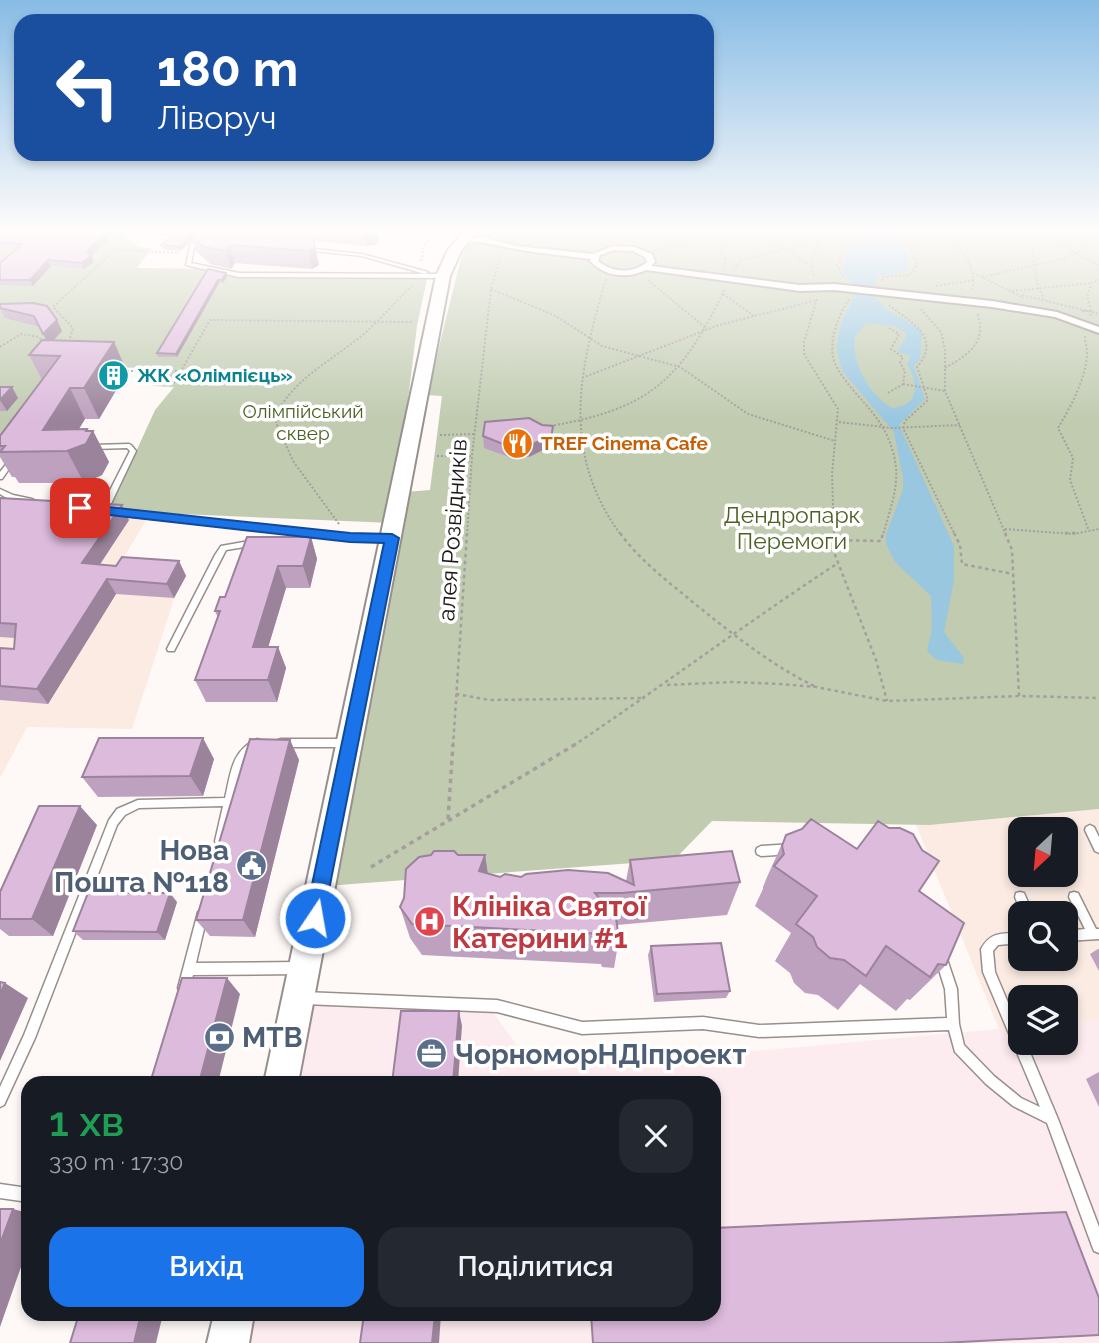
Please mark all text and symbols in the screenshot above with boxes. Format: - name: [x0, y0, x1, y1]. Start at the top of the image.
- text: 180 m: [157, 40, 298, 97]
- icon: left: [42, 42, 133, 133]
- text: Ліворуч: [157, 99, 276, 136]
- building icon: ЖК «Олімпієць»: [97, 358, 131, 392]
- place label: ЖК «Олімпієць»: [137, 364, 293, 386]
- park label: Олімпійський сквер: [243, 400, 363, 444]
- restaurant icon: TREF Cinema Cafe: [501, 426, 535, 460]
- place label: TREF Cinema Cafe: [541, 432, 708, 454]
- street label: алея Розвідників: [432, 438, 472, 622]
- pin: [50, 478, 110, 538]
- icon: arrive: [61, 489, 99, 527]
- park label: Дендропарк Перемоги: [723, 501, 861, 554]
- north arrow: [1008, 817, 1078, 887]
- map controls: [1008, 817, 1078, 1055]
- place label: Нова Пошта №118: [54, 834, 229, 899]
- public building icon: Нова Пошта №118: [235, 849, 269, 883]
- position arrow: [278, 881, 352, 955]
- place label: Клініка Святої Катерини #1: [452, 890, 647, 955]
- button: search: [1008, 901, 1078, 971]
- hospital icon: Клініка Святої Катерини #1: [412, 905, 446, 939]
- button: layers: [1008, 985, 1078, 1055]
- bank icon: МТВ: [202, 1020, 236, 1054]
- place label: МТВ: [242, 1021, 303, 1054]
- office icon: ЧорноморНДІпроект: [415, 1037, 449, 1071]
- place label: ЧорноморНДІпроект: [455, 1038, 746, 1071]
- text: 1 хв: [49, 1097, 124, 1146]
- button: close: [619, 1099, 693, 1173]
- text: 330 m · 17:30: [49, 1148, 183, 1175]
- button: Вихід: [49, 1227, 364, 1307]
- button: Поділитися: [378, 1227, 693, 1307]

